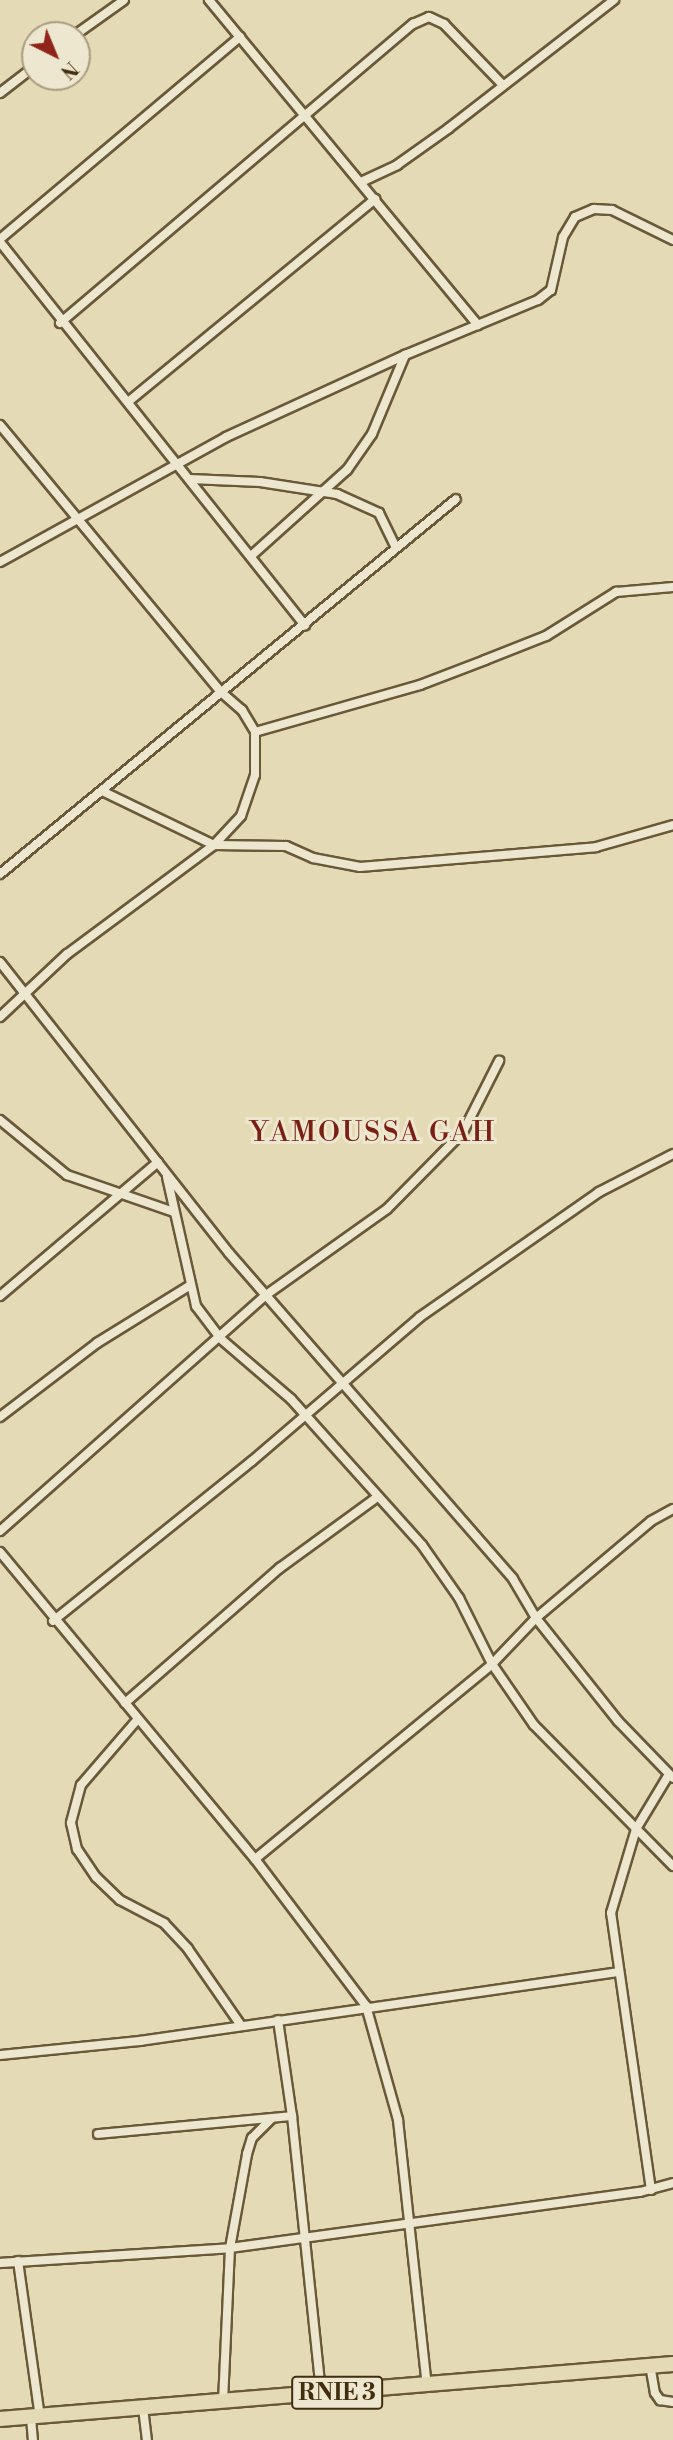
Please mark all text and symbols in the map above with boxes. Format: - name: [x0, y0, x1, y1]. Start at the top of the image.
- north arrow: [21, 21, 91, 91]
- text: N: [55, 56, 83, 84]
- district label: YAMOUSSA GAH: [251, 1116, 495, 1150]
- road number: RNIE 3: [290, 2374, 384, 2412]

